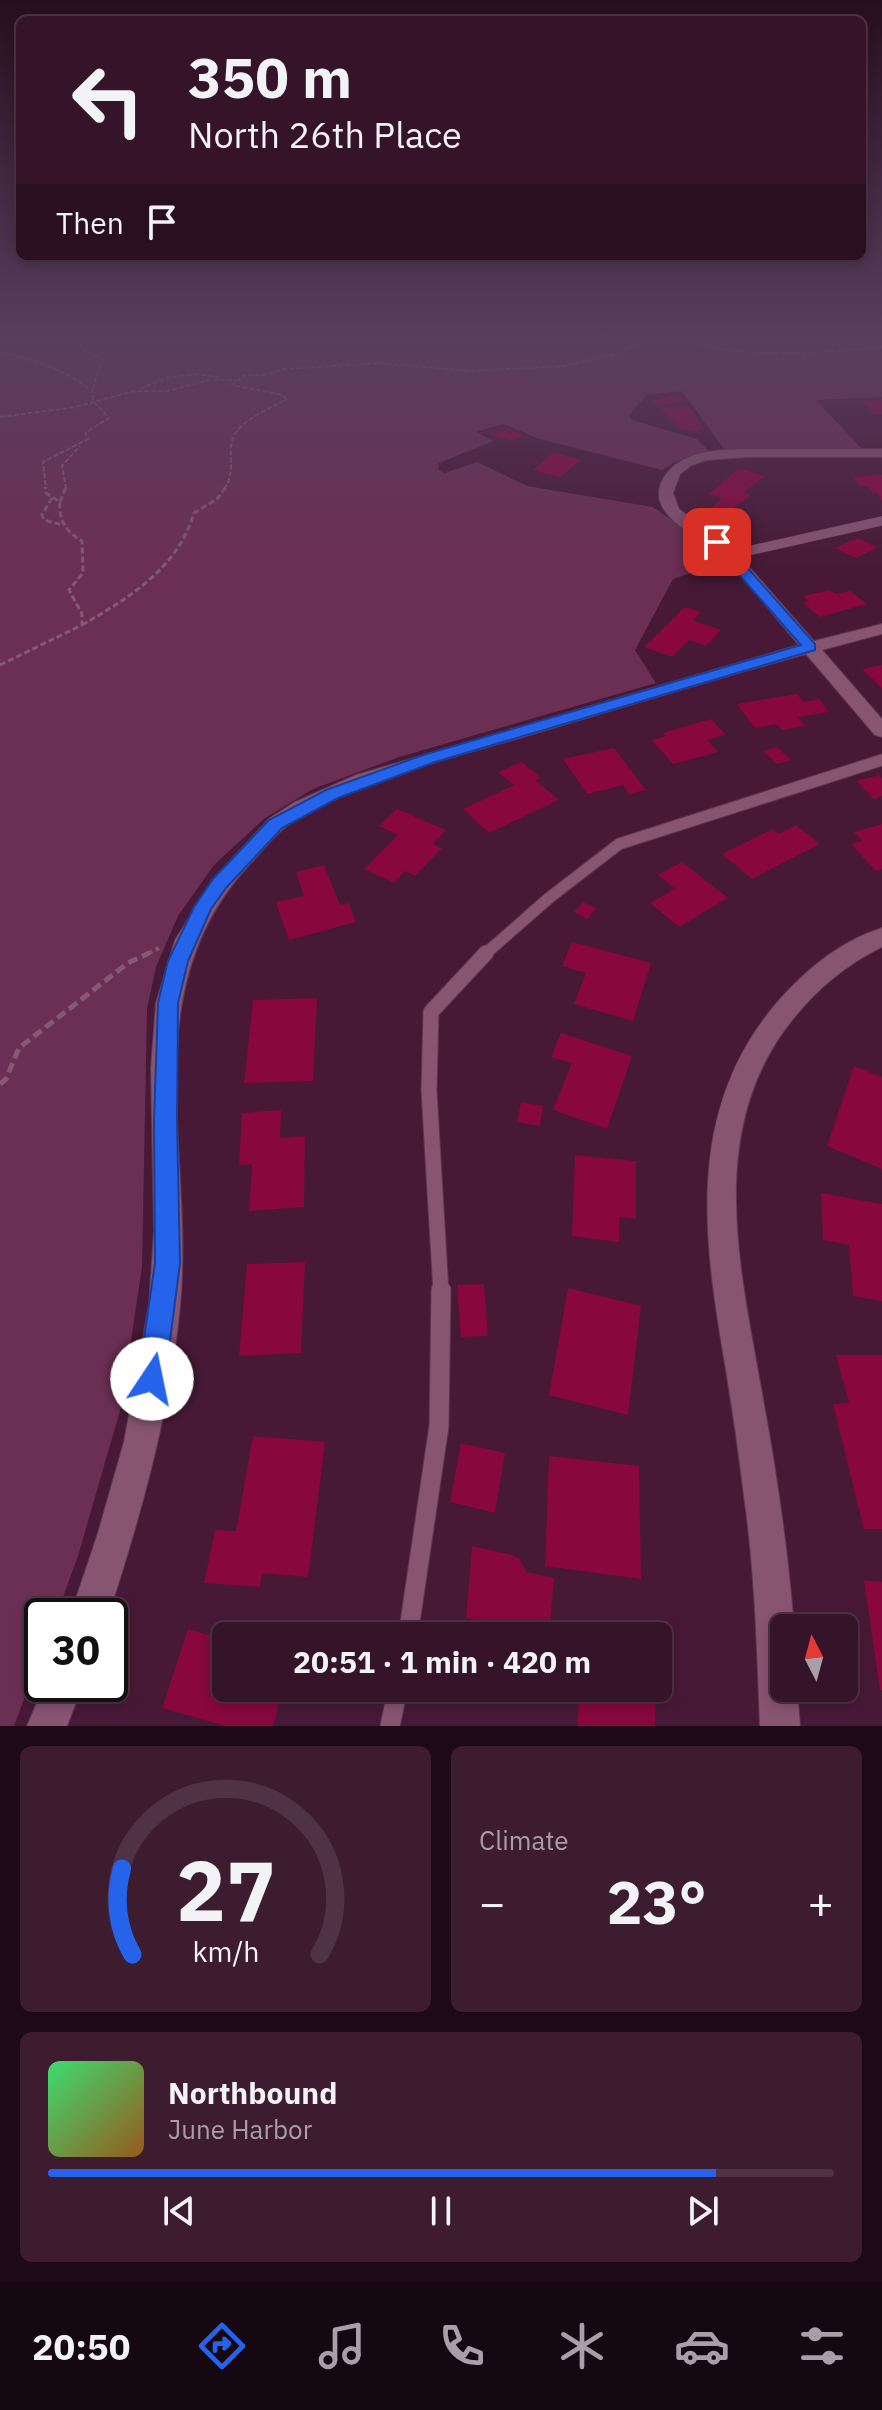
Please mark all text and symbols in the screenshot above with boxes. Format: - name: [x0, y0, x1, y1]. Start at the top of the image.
- text: 350 m: [188, 41, 352, 113]
- icon: left: [56, 48, 160, 152]
- text: North 26th Place: [188, 111, 462, 158]
- icon: arrive: [140, 200, 184, 244]
- text: Then: [56, 203, 124, 242]
- pin: [683, 508, 751, 576]
- icon: arrive: [695, 520, 739, 564]
- position arrow: [110, 1337, 194, 1421]
- speed limit sign: 30: [24, 1598, 128, 1702]
- north arrow: [770, 1614, 858, 1702]
- map controls: [770, 1614, 858, 1702]
- text: 20:51 · 1 min · 420 m: [293, 1642, 591, 1681]
- text: Climate: [479, 1823, 569, 1857]
- text: 27: [176, 1836, 275, 1944]
- text: 23°: [606, 1862, 707, 1941]
- text: −: [479, 1874, 505, 1931]
- text: +: [808, 1874, 834, 1931]
- text: km/h: [192, 1933, 259, 1970]
- text: Northbound: [168, 2073, 337, 2112]
- text: June Harbor: [168, 2112, 312, 2146]
- icon: previous: [157, 2189, 201, 2233]
- icon: pause: [419, 2189, 463, 2233]
- icon: next: [681, 2189, 725, 2233]
- icon: directions: [194, 2318, 250, 2374]
- icon: music: [314, 2318, 370, 2374]
- icon: phone: [434, 2318, 490, 2374]
- icon: climate: [554, 2318, 610, 2374]
- icon: car: [674, 2318, 730, 2374]
- icon: filters: [794, 2318, 850, 2374]
- text: 20:50: [32, 2323, 130, 2370]

